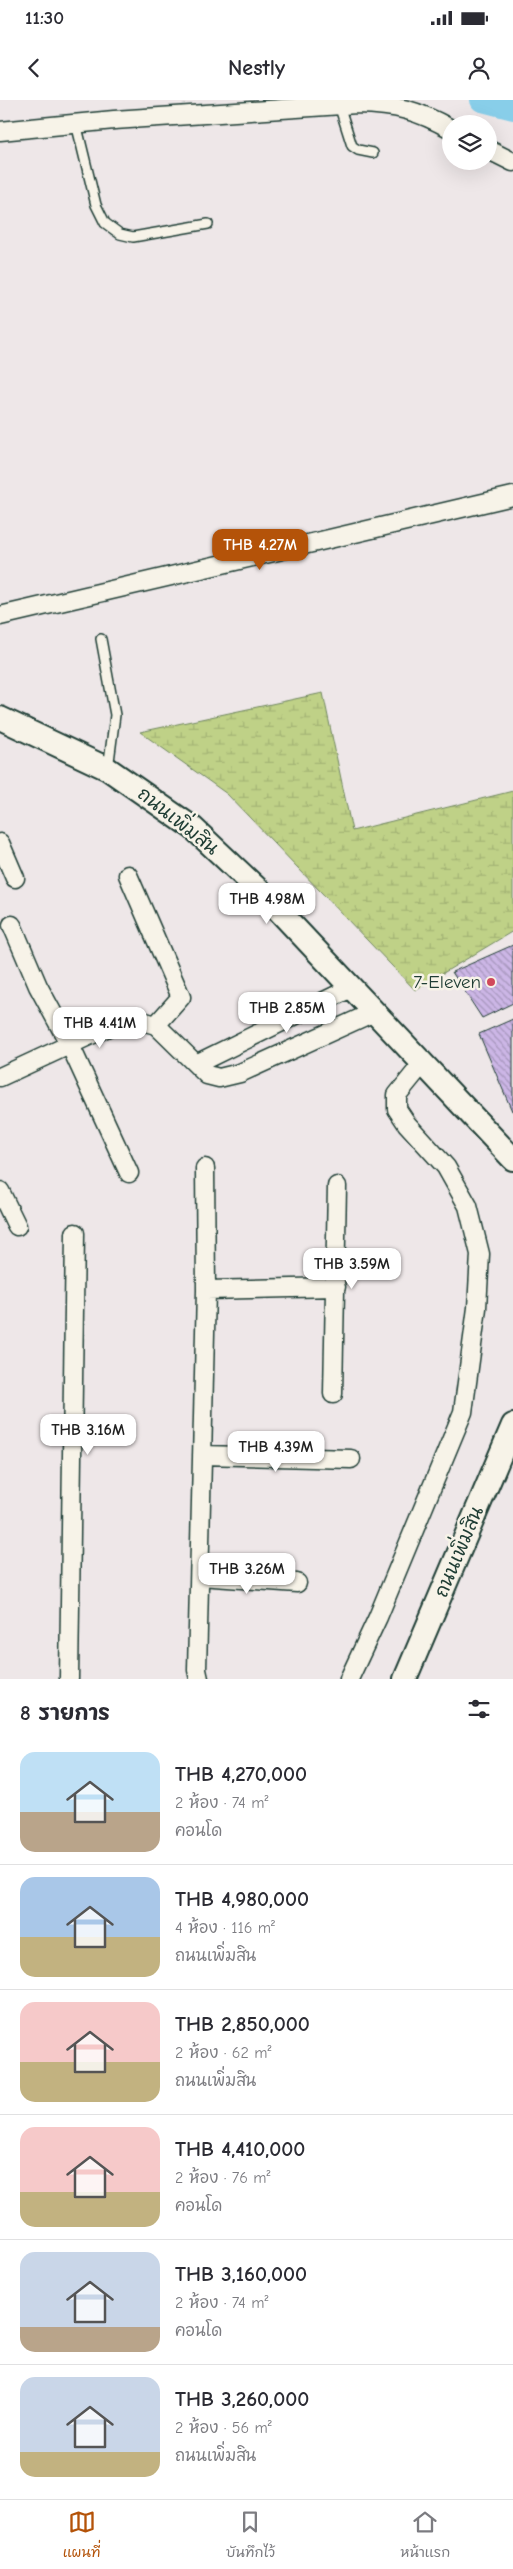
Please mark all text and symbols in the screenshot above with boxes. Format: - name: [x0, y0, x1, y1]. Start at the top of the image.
- text: 11:30: [25, 7, 64, 29]
- icon: back: [20, 54, 48, 82]
- icon: person: [465, 54, 493, 82]
- text: Nestly: [228, 55, 285, 81]
- map controls: [442, 115, 497, 170]
- button: layers: [442, 115, 497, 170]
- pin: THB 4.27M: [203, 528, 317, 571]
- text: THB 4.27M: [223, 536, 297, 554]
- street label: ถนนเพิ่มสิน: [133, 778, 227, 860]
- pin: THB 4.98M: [210, 882, 324, 925]
- text: THB 4.98M: [229, 890, 305, 908]
- place label: 7-Eleven: [413, 971, 481, 993]
- marker: 7-Eleven: [485, 976, 497, 988]
- pin: THB 2.85M: [230, 992, 344, 1034]
- text: THB 2.85M: [249, 999, 325, 1017]
- pin: THB 4.41M: [43, 1006, 157, 1049]
- text: THB 4.41M: [64, 1014, 136, 1032]
- pin: THB 3.59M: [295, 1248, 409, 1290]
- text: THB 3.59M: [314, 1255, 390, 1273]
- pin: THB 3.16M: [31, 1414, 145, 1456]
- text: THB 3.16M: [51, 1421, 125, 1439]
- pin: THB 4.39M: [219, 1430, 333, 1473]
- text: THB 4.39M: [239, 1438, 313, 1456]
- street label: ถนนเพิ่มสิน: [424, 1501, 488, 1601]
- pin: THB 3.26M: [190, 1552, 304, 1595]
- text: THB 3.26M: [209, 1560, 285, 1578]
- icon: filters: [465, 1695, 493, 1723]
- text: 8 รายการ: [20, 1701, 110, 1725]
- text: THB 4,270,000: [175, 1762, 307, 1786]
- icon: home: [60, 1772, 120, 1832]
- text: 2 ห้อง · 74 m²: [175, 1794, 268, 1812]
- text: คอนโด: [175, 1822, 222, 1840]
- text: THB 4,980,000: [175, 1887, 309, 1911]
- icon: home: [60, 1897, 120, 1957]
- text: 4 ห้อง · 116 m²: [175, 1919, 275, 1937]
- text: ถนนเพิ่มสิน: [175, 1947, 256, 1965]
- text: THB 2,850,000: [175, 2012, 310, 2036]
- icon: home: [60, 2022, 120, 2082]
- text: 2 ห้อง · 62 m²: [175, 2044, 271, 2062]
- text: ถนนเพิ่มสิน: [175, 2072, 256, 2090]
- text: THB 4,410,000: [175, 2137, 305, 2161]
- icon: home: [60, 2147, 120, 2207]
- text: 2 ห้อง · 76 m²: [175, 2169, 271, 2187]
- text: คอนโด: [175, 2197, 222, 2215]
- text: THB 3,160,000: [175, 2262, 307, 2286]
- icon: home: [60, 2272, 120, 2332]
- text: 2 ห้อง · 74 m²: [175, 2294, 268, 2312]
- text: คอนโด: [175, 2322, 222, 2340]
- text: THB 3,260,000: [175, 2387, 309, 2411]
- icon: home: [60, 2397, 120, 2457]
- text: 2 ห้อง · 56 m²: [175, 2419, 272, 2437]
- text: ถนนเพิ่มสิน: [175, 2447, 256, 2465]
- tab: แผนที่: [63, 2508, 100, 2562]
- tab: บันทึกไว้: [226, 2508, 275, 2562]
- tab: หน้าแรก: [400, 2508, 450, 2562]

